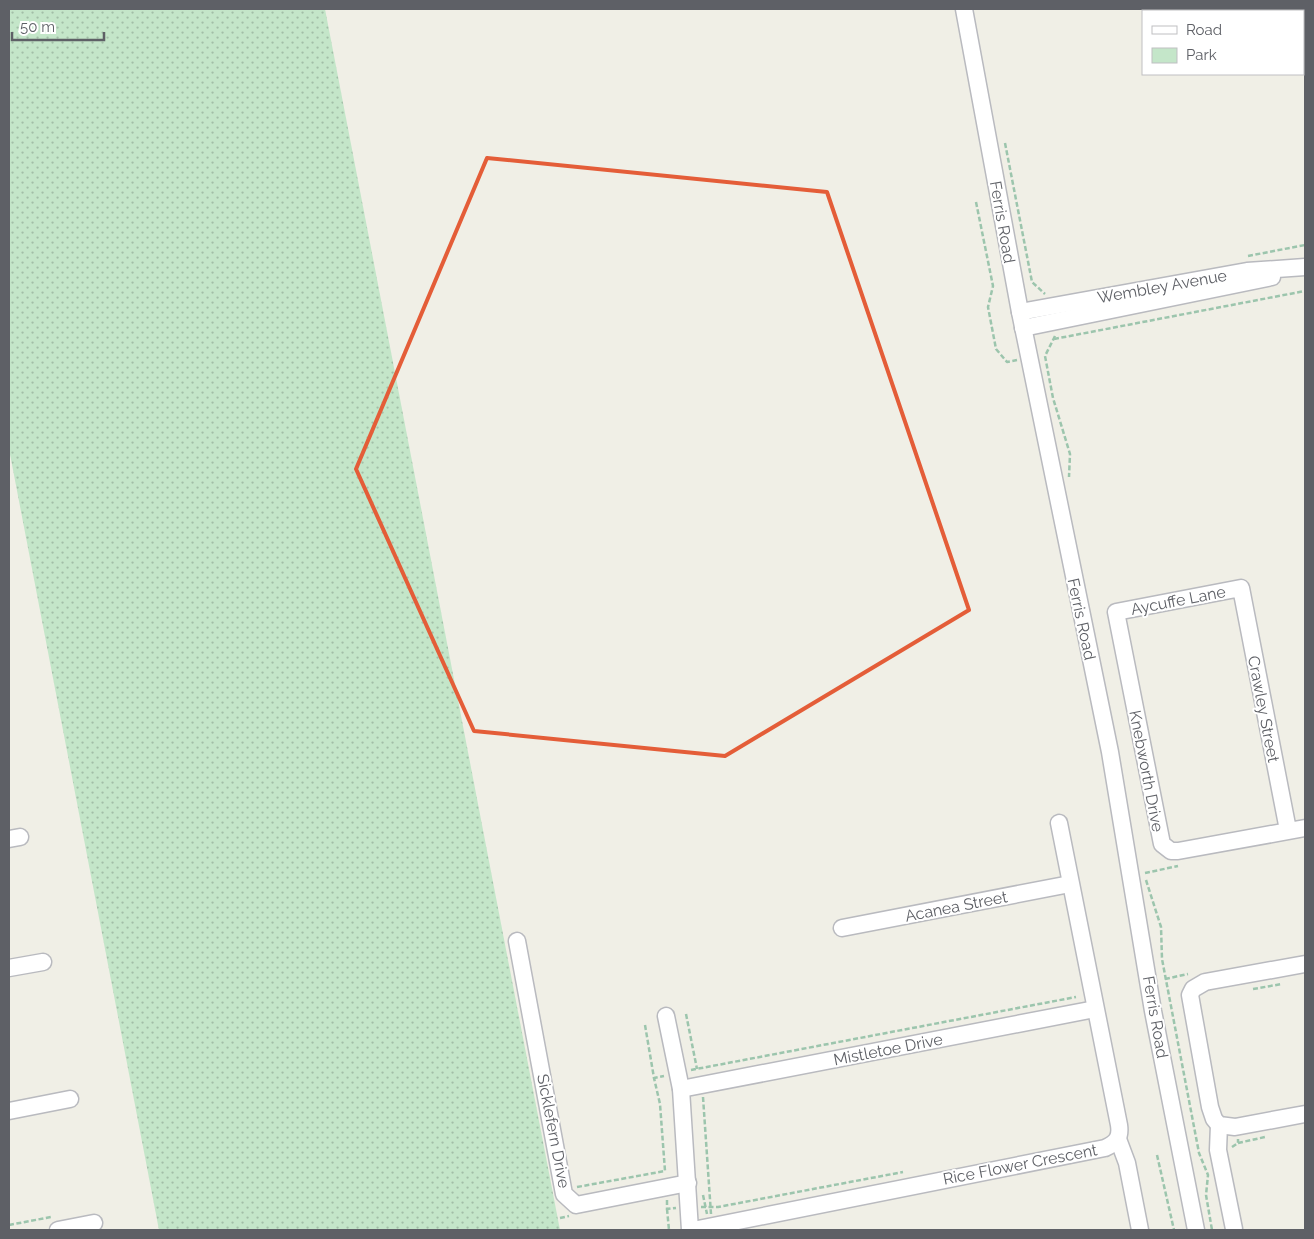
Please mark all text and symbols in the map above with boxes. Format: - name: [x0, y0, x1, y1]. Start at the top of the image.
- scale bar: [12, 10, 105, 42]
- legend: [1142, 10, 1304, 75]
- text: 50 m: [20, 18, 55, 36]
- text: Road: [1186, 21, 1222, 39]
- text: Park: [1186, 46, 1217, 64]
- street label: Ferris Road: [986, 179, 1019, 265]
- street label: Wembley Avenue: [1096, 266, 1228, 307]
- street label: Ferris Road: [1064, 576, 1099, 662]
- street label: Aycuffe Lane: [1129, 582, 1227, 619]
- street label: Crawley Street: [1244, 654, 1283, 765]
- street label: Knebworth Drive: [1125, 709, 1168, 833]
- street label: Acanea Street: [903, 887, 1010, 926]
- street label: Ferris Road: [1139, 974, 1172, 1060]
- street label: Mistletoe Drive: [832, 1030, 944, 1069]
- street label: Sicklefern Drive: [533, 1072, 574, 1190]
- street label: Rice Flower Crescent: [941, 1140, 1099, 1189]

